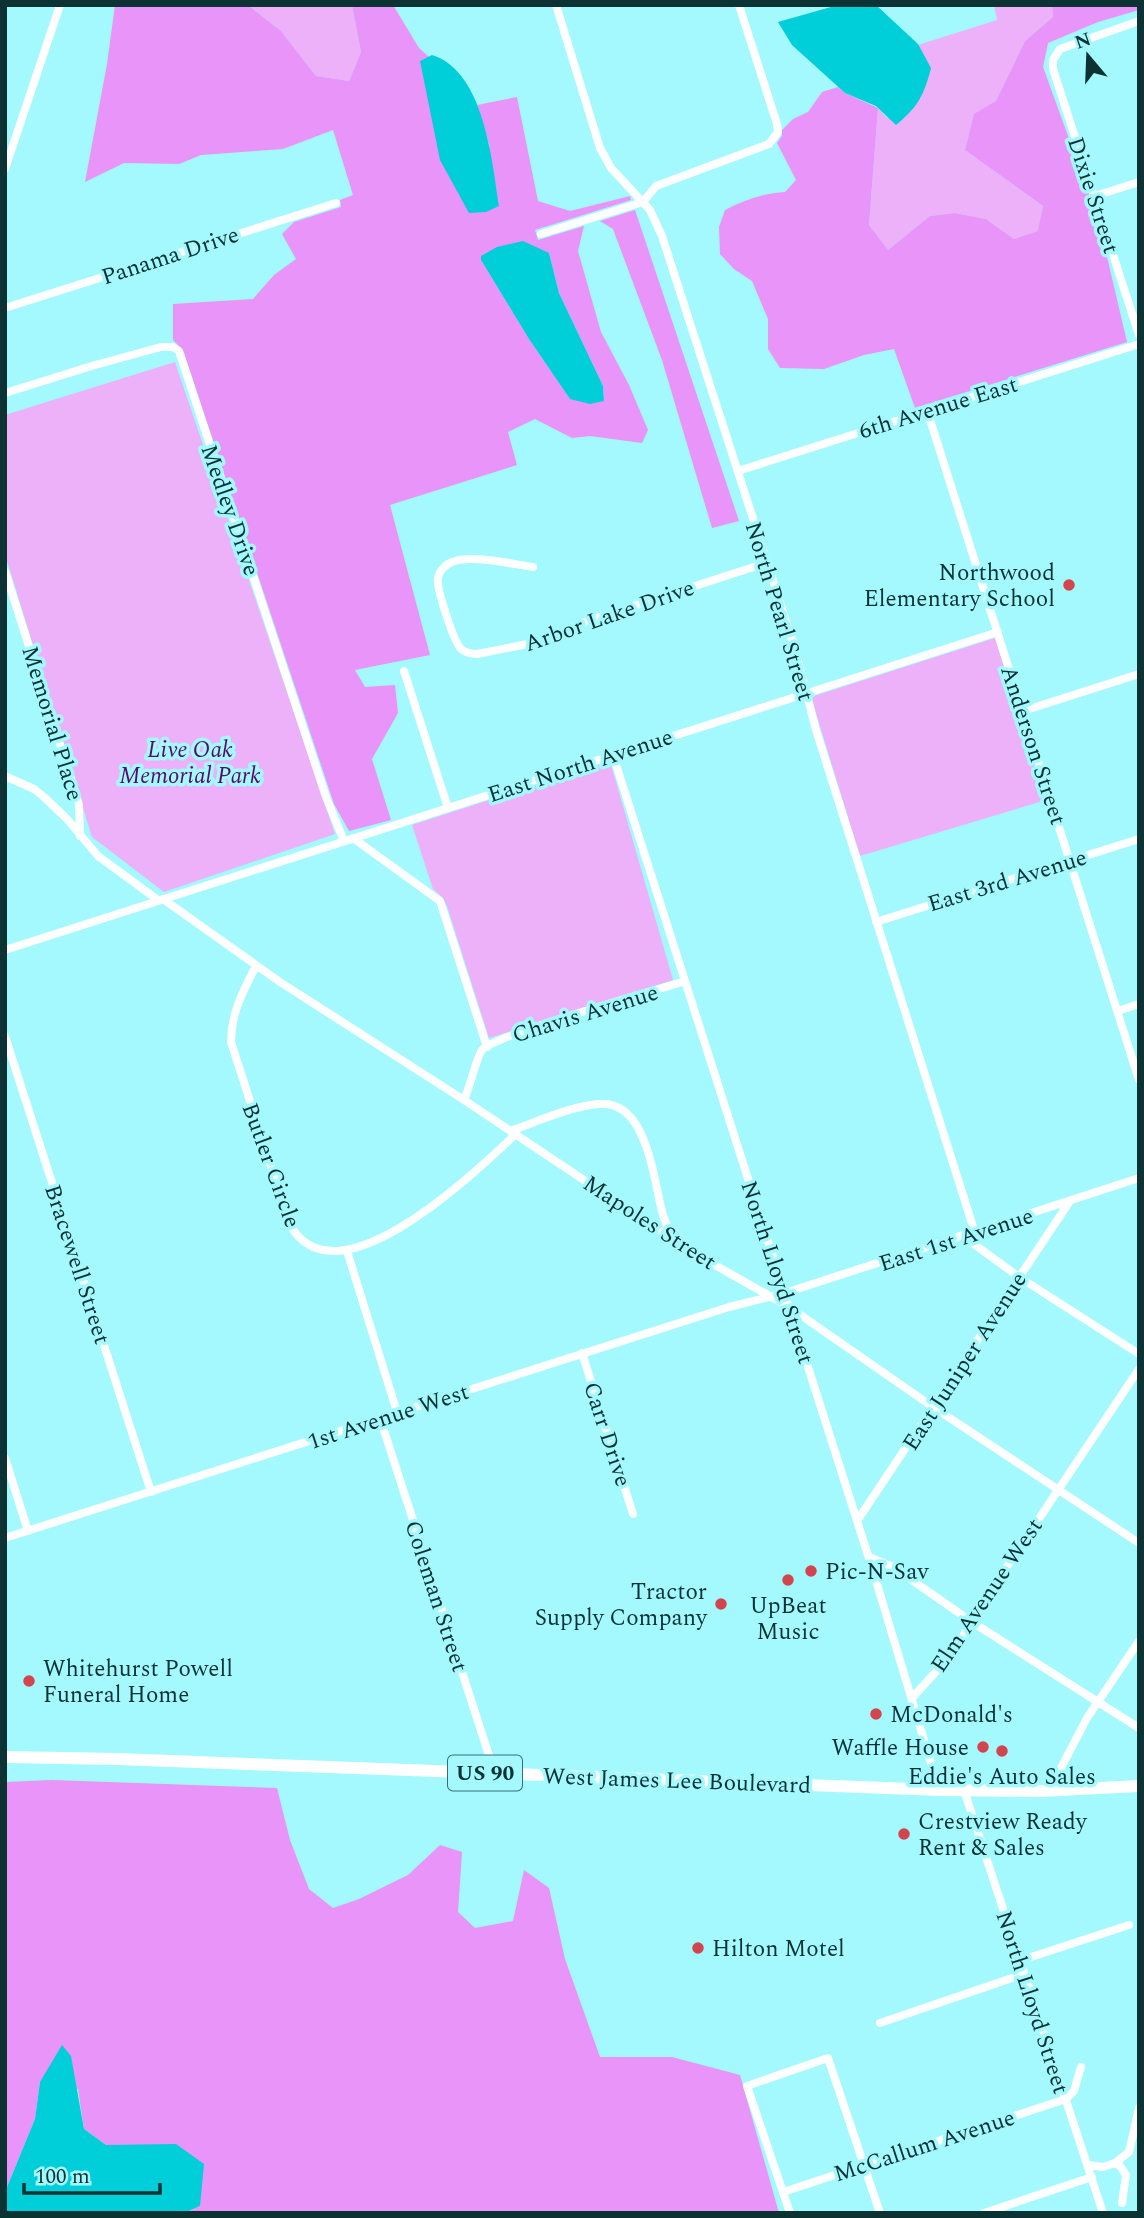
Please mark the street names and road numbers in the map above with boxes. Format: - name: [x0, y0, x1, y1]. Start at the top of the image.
- street label: Dixie Street: [1057, 133, 1128, 258]
- street label: Panama Drive: [97, 218, 244, 295]
- street label: 6th Avenue East: [855, 368, 1022, 449]
- street label: Medley Drive: [191, 440, 268, 581]
- street label: North Pearl Street: [735, 517, 822, 705]
- street label: Arbor Lake Drive: [520, 571, 699, 662]
- street label: Memorial Place: [11, 642, 92, 805]
- street label: Anderson Street: [990, 661, 1075, 830]
- street label: East North Avenue: [483, 720, 678, 813]
- street label: East 3rd Avenue: [923, 841, 1091, 922]
- street label: Chavis Avenue: [508, 976, 663, 1053]
- street label: Butler Circle: [232, 1098, 309, 1233]
- street label: Mapoles Street: [576, 1167, 723, 1280]
- street label: North Lloyd Street: [730, 1176, 823, 1369]
- street label: Bracewell Street: [34, 1180, 119, 1349]
- street label: East 1st Avenue: [875, 1199, 1038, 1282]
- street label: East Juniper Avenue: [894, 1265, 1036, 1458]
- street label: 1st Avenue West: [303, 1375, 474, 1460]
- street label: Carr Drive: [573, 1378, 640, 1491]
- street label: Elm Avenue West: [922, 1511, 1052, 1680]
- street label: Coleman Street: [395, 1516, 477, 1677]
- road number: US 90: [448, 1756, 522, 1790]
- street label: West James Lee Boulevard: [542, 1759, 812, 1804]
- street label: North Lloyd Street: [985, 1906, 1078, 2099]
- street label: McCallum Avenue: [829, 2101, 1020, 2192]

